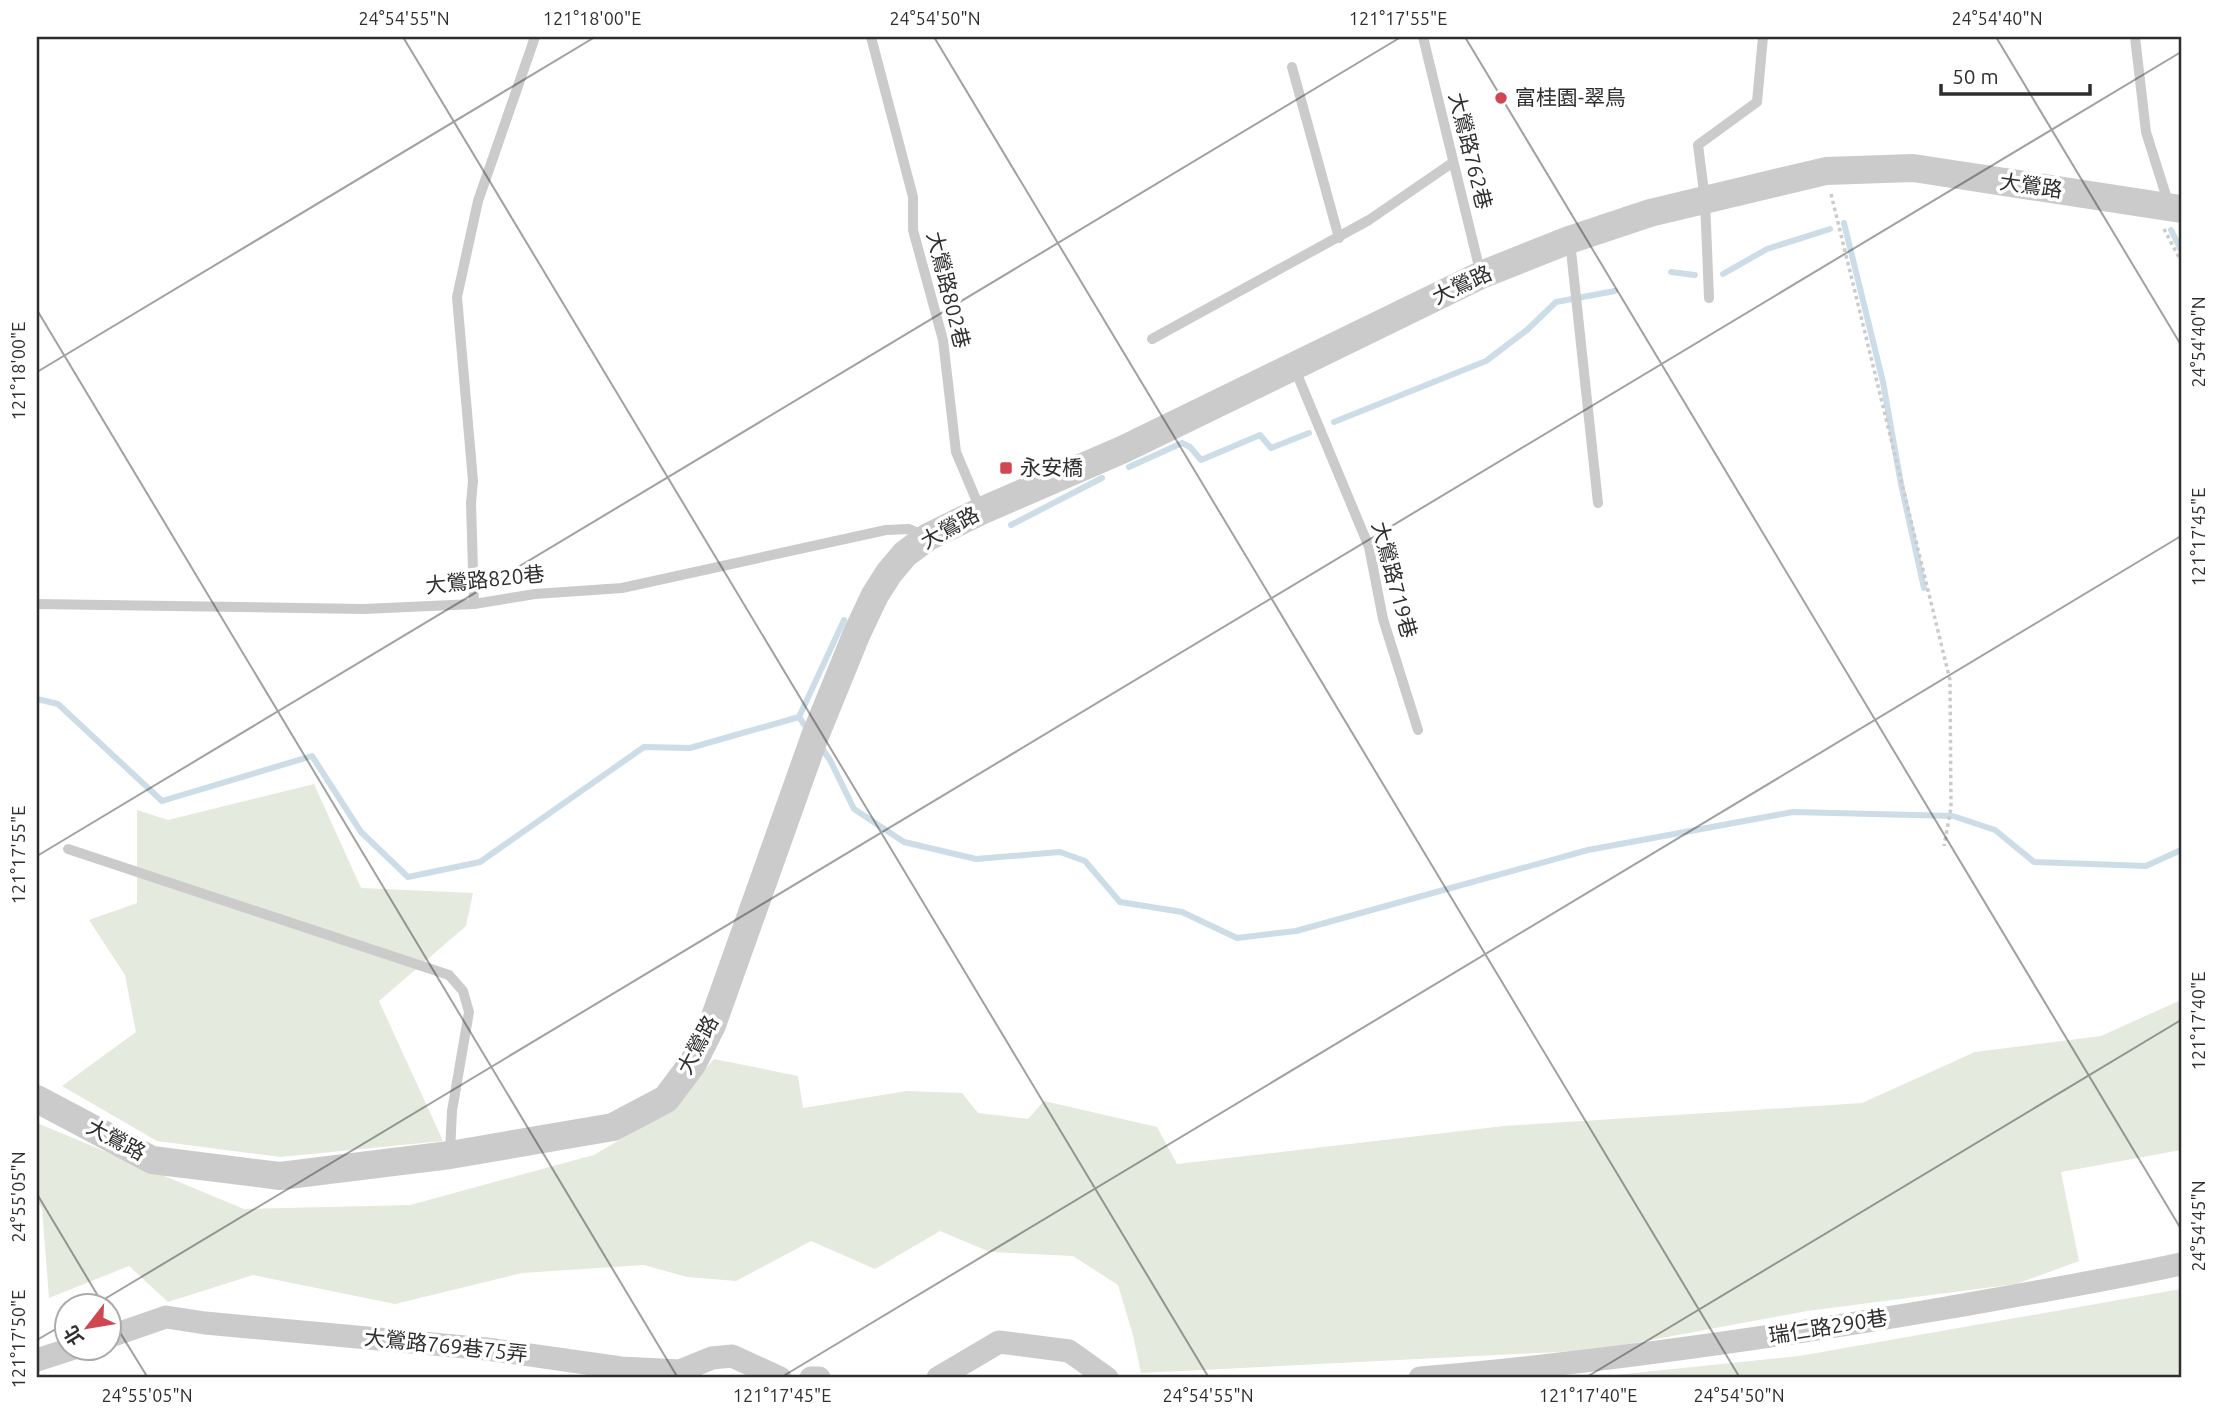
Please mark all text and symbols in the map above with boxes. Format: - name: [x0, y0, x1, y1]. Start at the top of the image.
- text: 24°54'55"N: [358, 8, 450, 28]
- text: 121°18'00"E: [543, 8, 641, 28]
- text: 24°54'50"N: [889, 8, 981, 28]
- text: 121°17'55"E: [1349, 8, 1447, 28]
- text: 24°54'40"N: [1951, 8, 2043, 28]
- scale bar: [1941, 52, 2090, 96]
- text: 50 m: [1952, 64, 1999, 88]
- place label: 富桂園-翠鳥: [1515, 85, 1626, 109]
- street label: 大鶯路762巷: [1445, 90, 1497, 212]
- marker: 富桂園-翠鳥: [1493, 90, 1509, 106]
- street label: 大鶯路: [1998, 169, 2064, 201]
- street label: 大鶯路802巷: [923, 229, 975, 351]
- street label: 大鶯路: [1428, 260, 1495, 308]
- text: 24°54'40"N: [2188, 296, 2208, 388]
- text: 121°18'00"E: [8, 322, 28, 420]
- place label: 永安橋: [1020, 455, 1083, 479]
- marker: 永安橋: [998, 460, 1014, 476]
- text: 121°17'45"E: [2188, 488, 2208, 586]
- street label: 大鶯路: [916, 501, 983, 553]
- street label: 大鶯路719巷: [1368, 519, 1422, 641]
- street label: 大鶯路820巷: [424, 561, 546, 597]
- text: 121°17'55"E: [8, 806, 28, 904]
- text: 121°17'40"E: [2188, 972, 2208, 1070]
- street label: 大鶯路: [672, 1011, 723, 1078]
- street label: 大鶯路: [83, 1114, 150, 1165]
- text: 24°55'05"N: [8, 1151, 28, 1243]
- text: 24°54'45"N: [2188, 1180, 2208, 1272]
- text: 121°17'50"E: [8, 1290, 28, 1388]
- north arrow: [52, 1292, 122, 1362]
- street label: 瑞仁路290巷: [1767, 1305, 1889, 1347]
- text: 北: [59, 1322, 88, 1350]
- street label: 大鶯路769巷75弄: [363, 1324, 529, 1366]
- text: 24°55'05"N: [101, 1385, 193, 1405]
- text: 121°17'45"E: [733, 1385, 831, 1405]
- text: 24°54'55"N: [1162, 1385, 1254, 1405]
- text: 121°17'40"E: [1539, 1385, 1637, 1405]
- text: 24°54'50"N: [1693, 1385, 1785, 1405]

